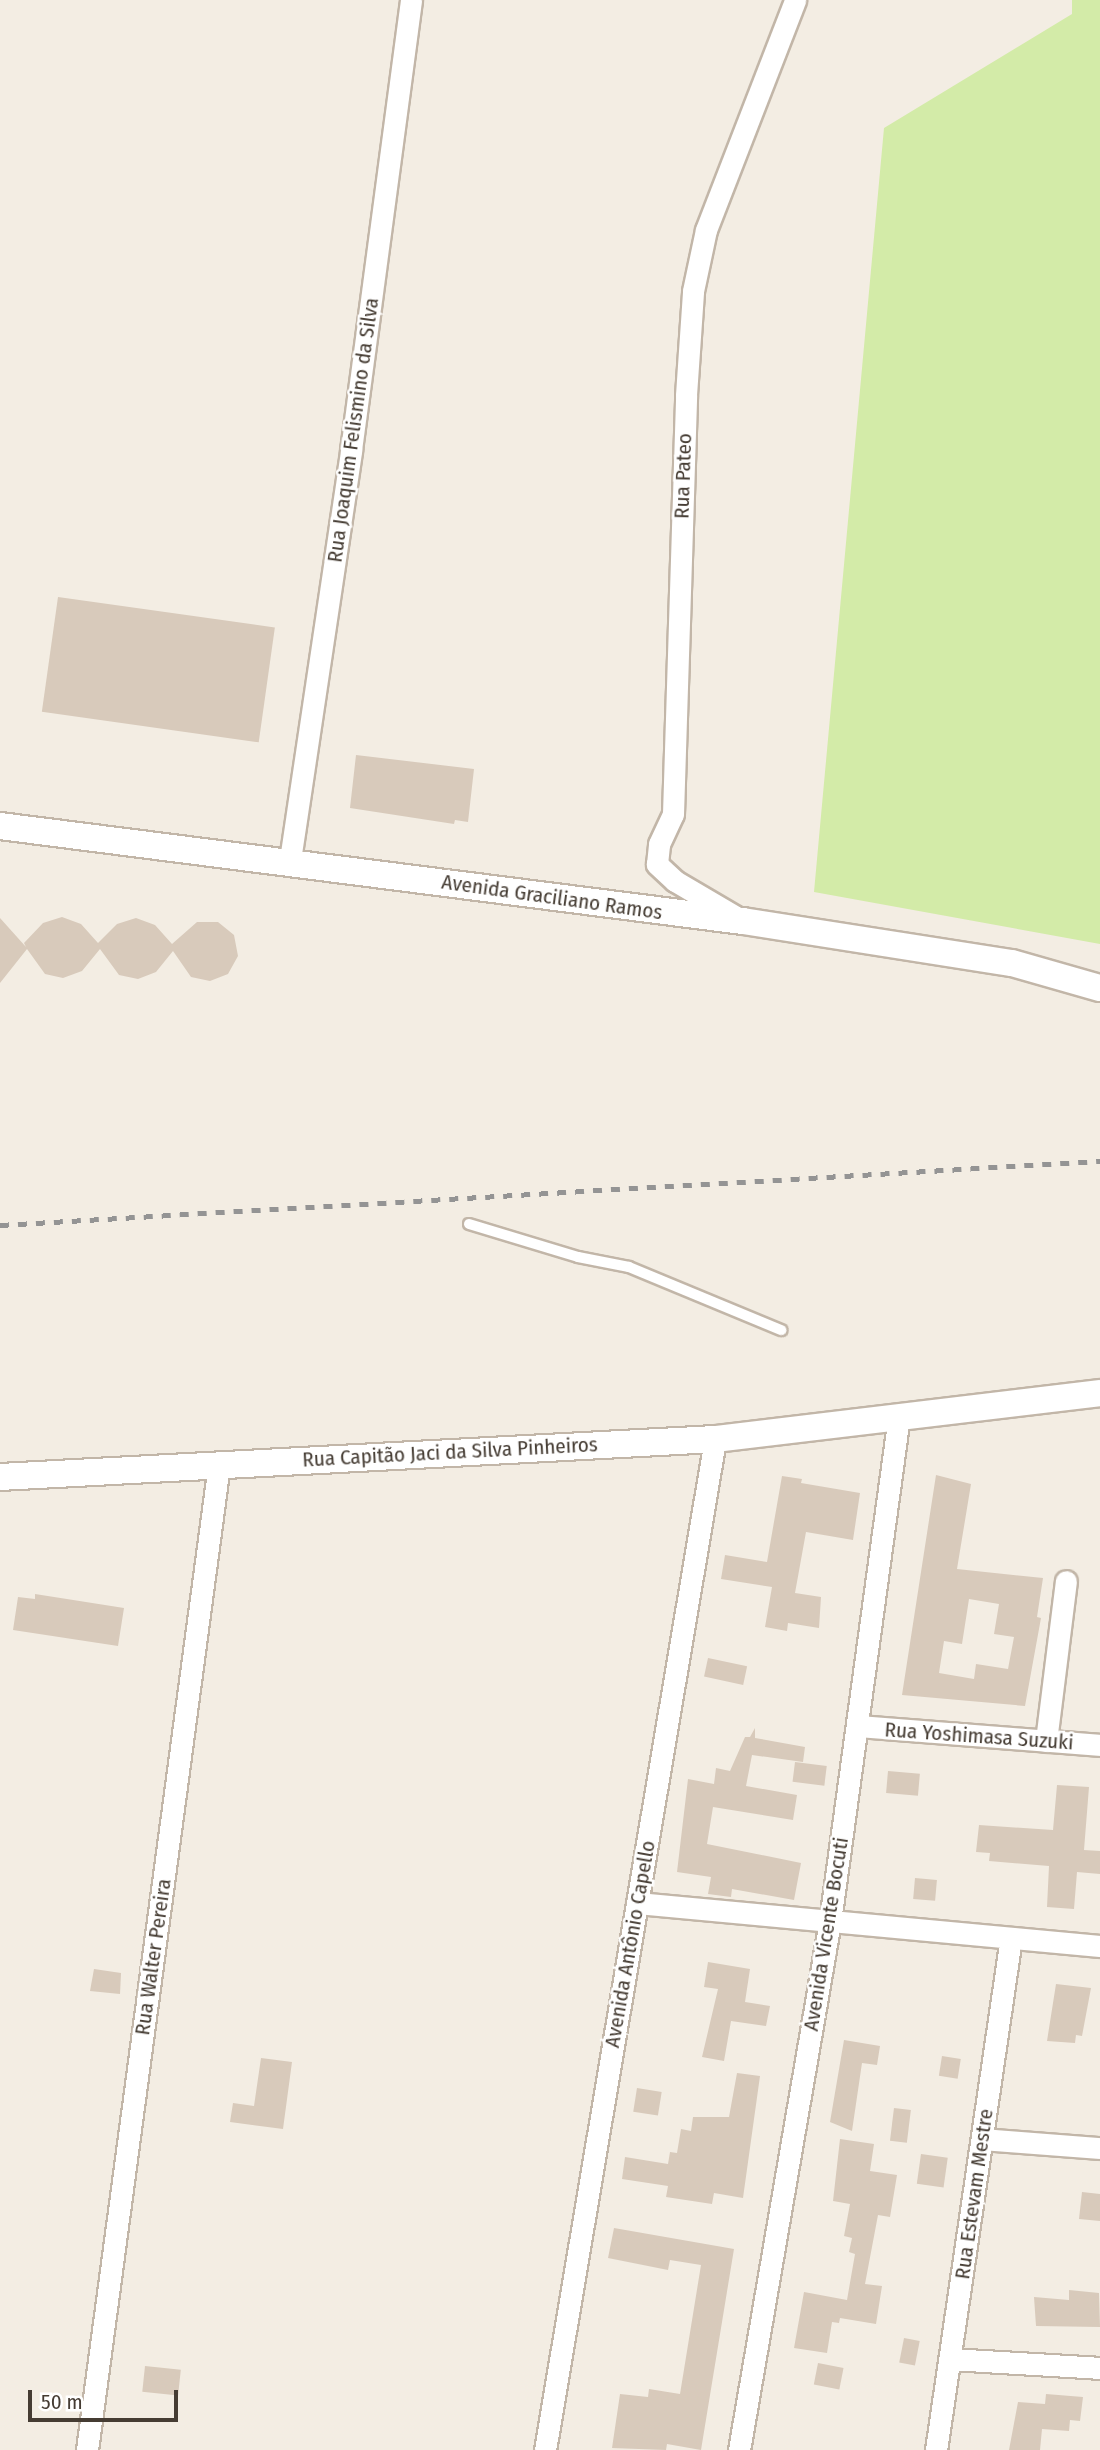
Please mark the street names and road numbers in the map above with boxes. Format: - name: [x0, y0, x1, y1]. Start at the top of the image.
- street label: Rua Joaquim Felismino da Silva: [322, 296, 384, 564]
- street label: Rua Pateo: [669, 433, 697, 519]
- street label: Avenida Graciliano Ramos: [440, 869, 664, 925]
- street label: Rua Capitão Jaci da Silva Pinheiros: [302, 1432, 598, 1472]
- street label: Rua Yoshimasa Suzuki: [884, 1717, 1074, 1755]
- street label: Avenida Vicente Bocuti: [798, 1835, 854, 2033]
- street label: Avenida Antônio Capello: [599, 1838, 661, 2050]
- street label: Rua Walter Pereira: [130, 1877, 176, 2037]
- street label: Rua Estevam Mestre: [950, 2107, 998, 2281]

